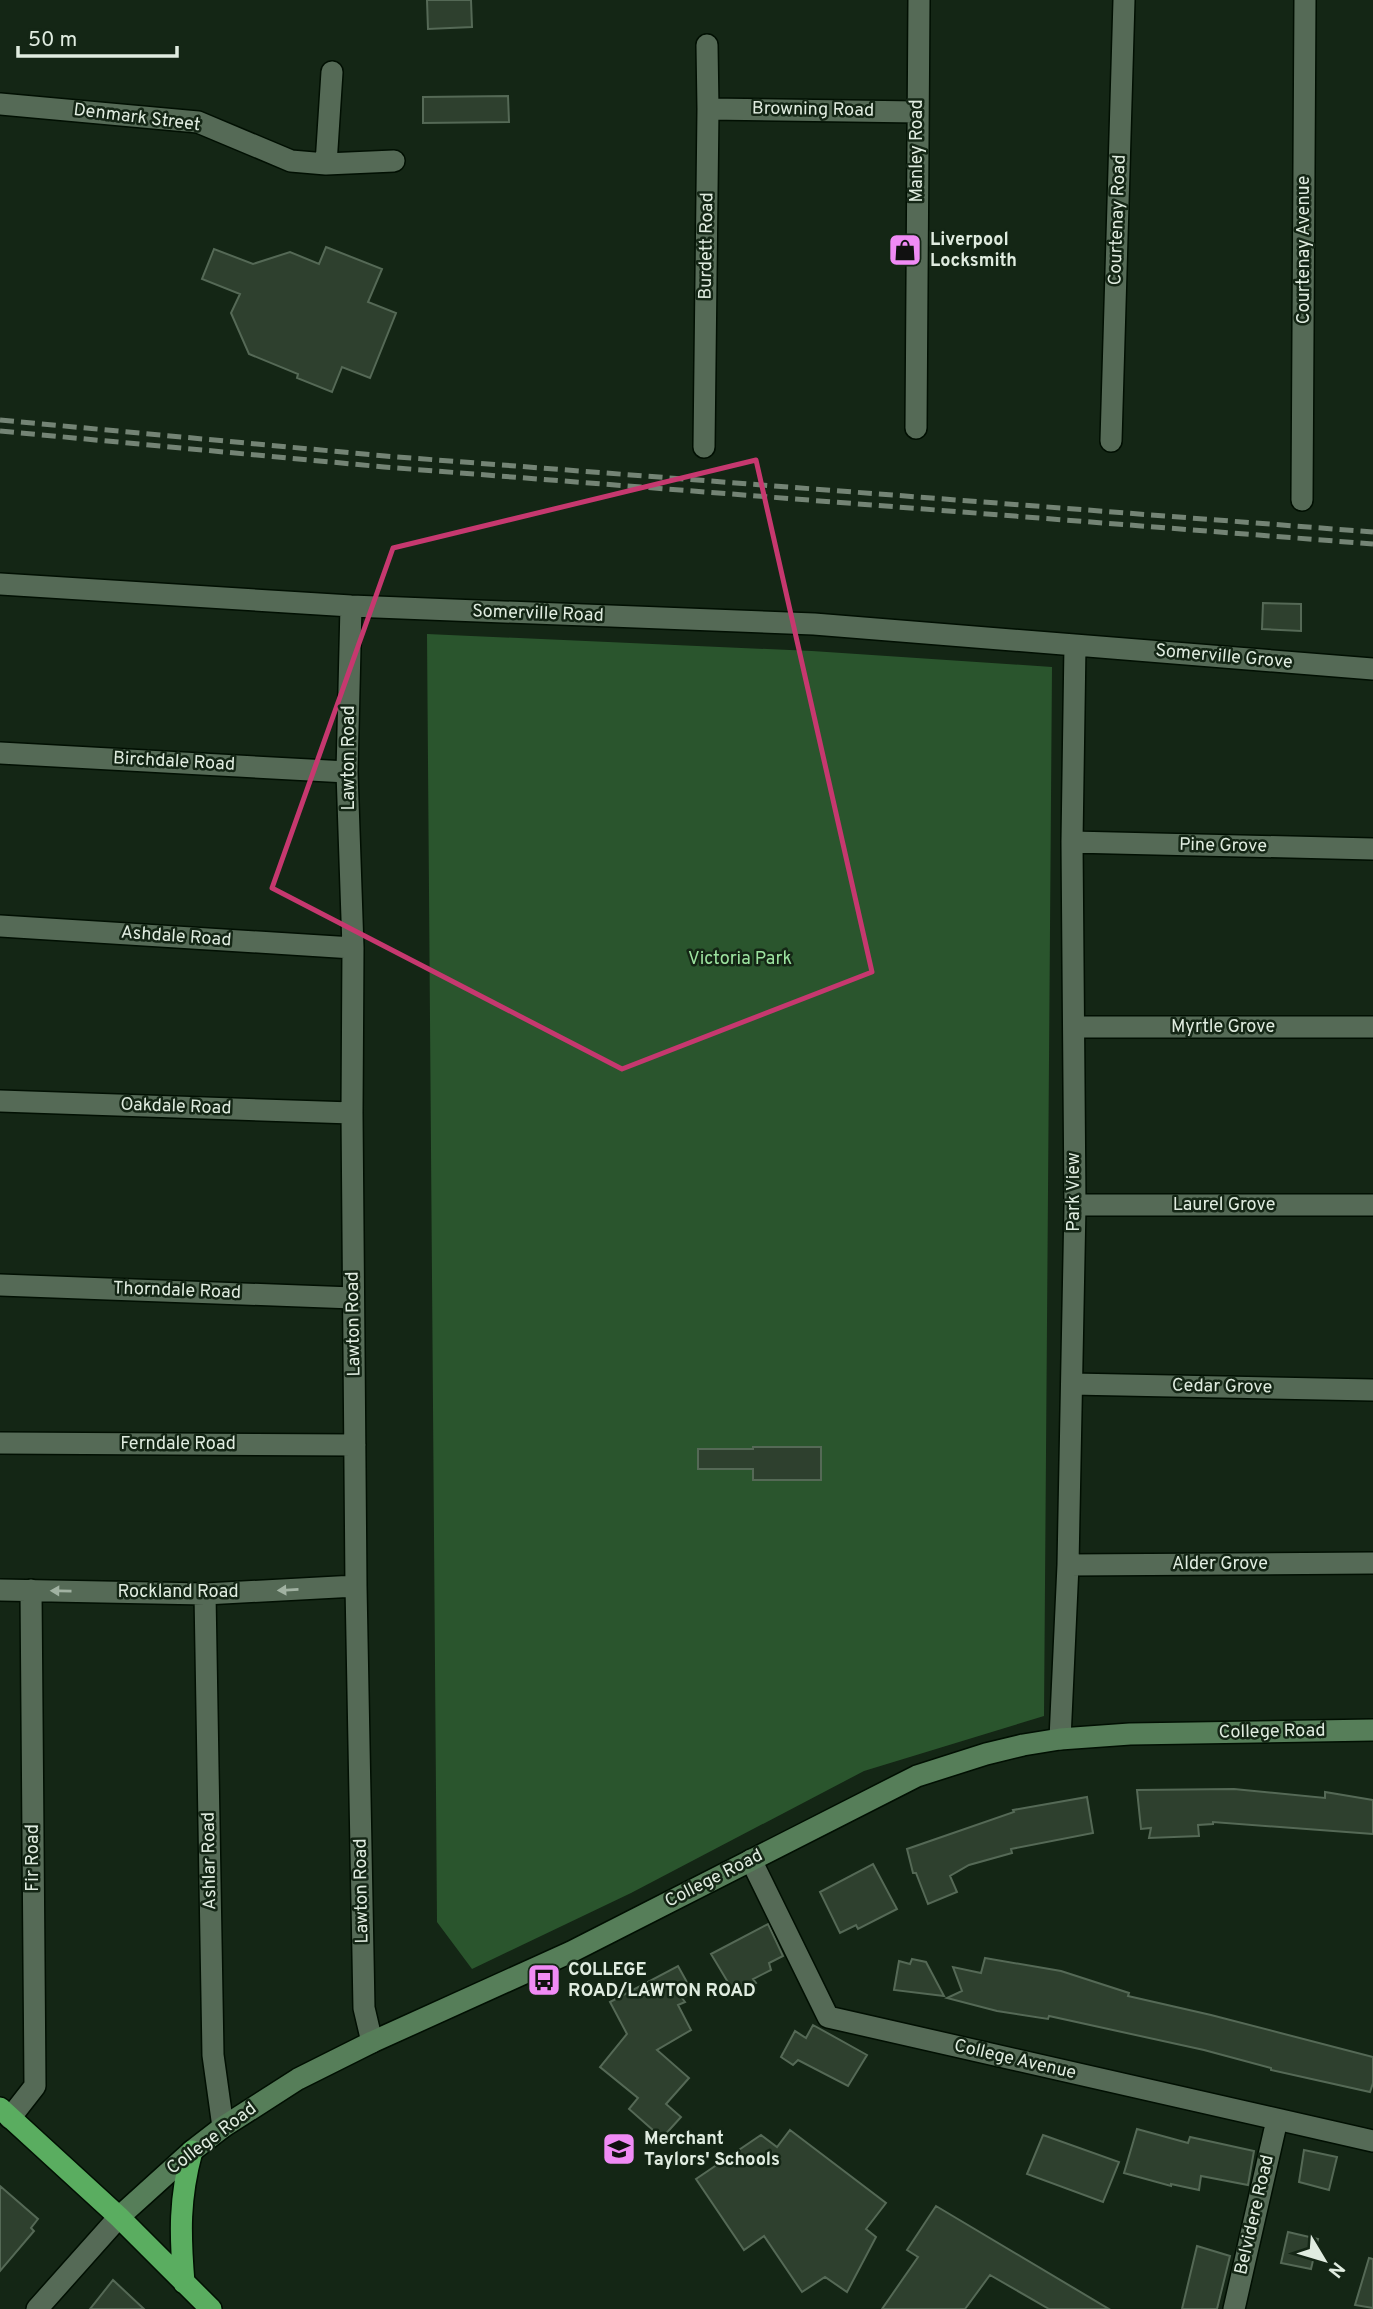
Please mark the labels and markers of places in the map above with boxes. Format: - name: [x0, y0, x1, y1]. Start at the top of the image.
- place label: Liverpool Locksmith: [930, 229, 1017, 273]
- shop icon: Liverpool Locksmith: [886, 231, 924, 269]
- place label: COLLEGE ROAD/LAWTON ROAD: [568, 1959, 756, 2003]
- bus stop icon: COLLEGE ROAD/LAWTON ROAD: [525, 1961, 563, 1999]
- place label: Merchant Taylors' Schools: [644, 2128, 780, 2172]
- school or university icon: Merchant Taylors' Schools: [600, 2130, 638, 2168]

